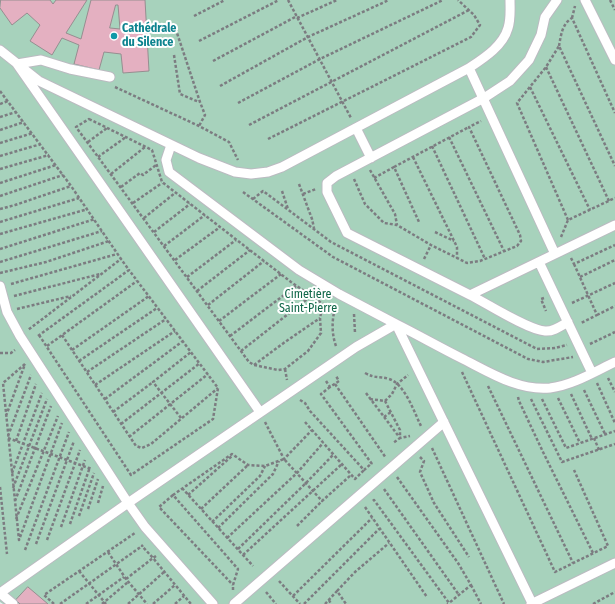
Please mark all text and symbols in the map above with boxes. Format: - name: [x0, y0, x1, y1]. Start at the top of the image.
- place label: Cathédrale du Silence: [122, 22, 176, 50]
- marker: Cathédrale du Silence: [109, 31, 119, 41]
- park label: Cimetière Saint-Pierre: [279, 288, 337, 316]

